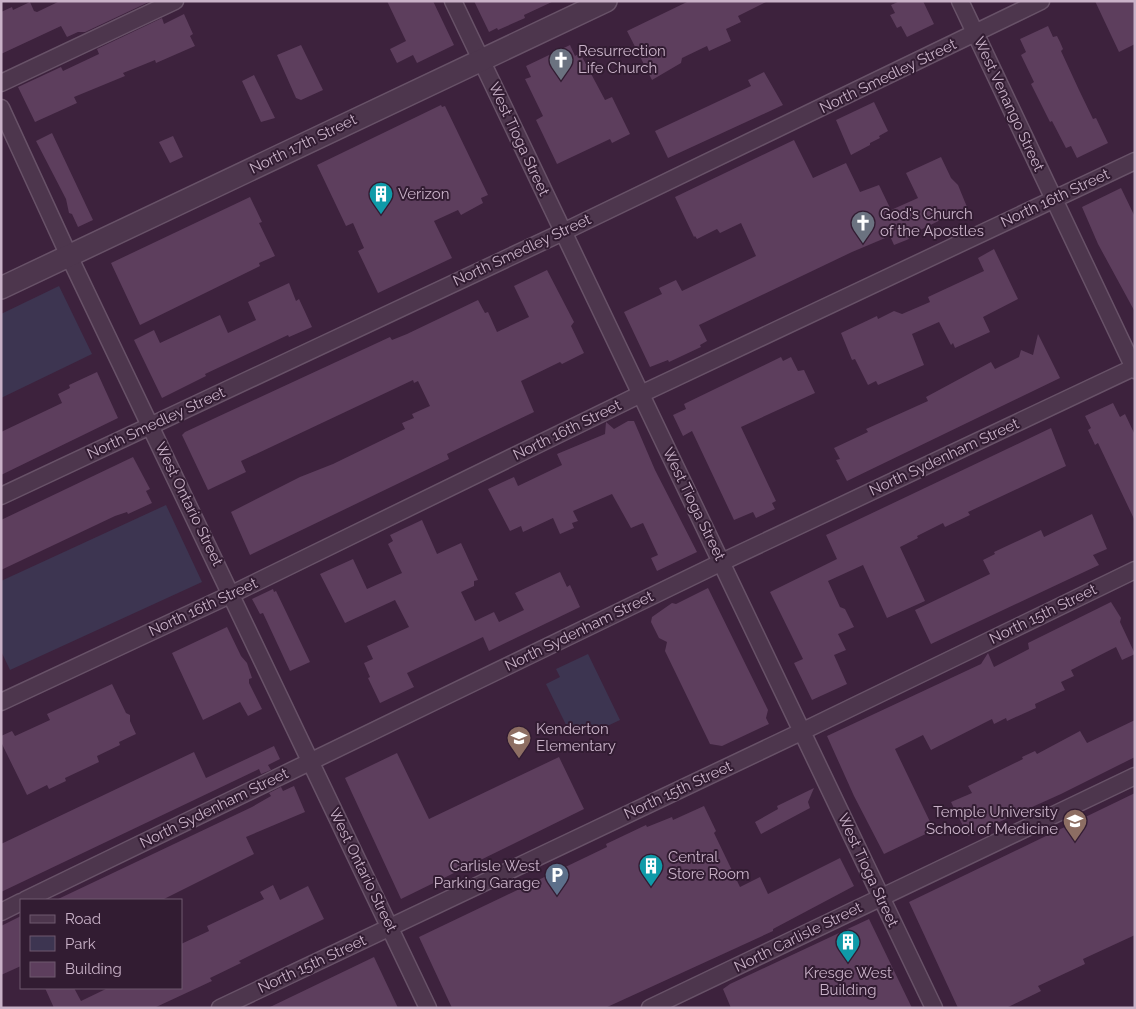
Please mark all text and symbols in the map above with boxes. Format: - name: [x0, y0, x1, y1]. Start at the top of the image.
- street label: West Venango Street: [970, 34, 1048, 174]
- street label: North Smedley Street: [817, 35, 959, 117]
- place label: Resurrection Life Church: [578, 42, 666, 77]
- church icon: Resurrection Life Church: [548, 47, 574, 81]
- street label: West Tioga Street: [485, 79, 553, 199]
- street label: North 17th Street: [247, 110, 359, 178]
- street label: North 16th Street: [998, 165, 1112, 231]
- building icon: Verizon: [368, 181, 394, 215]
- place label: Verizon: [398, 185, 449, 203]
- place label: God's Church of the Apostles: [880, 205, 984, 240]
- street label: North Smedley Street: [450, 210, 594, 290]
- church icon: God's Church of the Apostles: [850, 210, 876, 244]
- street label: North Smedley Street: [84, 383, 228, 463]
- street label: North 16th Street: [510, 396, 624, 464]
- street label: North Sydenham Street: [866, 414, 1022, 500]
- street label: West Ontario Street: [151, 439, 227, 569]
- street label: West Tioga Street: [659, 445, 729, 563]
- street label: North 16th Street: [146, 574, 260, 640]
- street label: North 15th Street: [986, 580, 1100, 648]
- street label: North Sydenham Street: [502, 587, 656, 675]
- place label: Kenderton Elementary: [536, 720, 616, 755]
- school or university icon: Kenderton Elementary: [506, 725, 532, 759]
- street label: North 15th Street: [621, 757, 735, 823]
- street label: North Sydenham Street: [137, 764, 291, 852]
- place label: Temple University School of Medicine: [926, 803, 1058, 838]
- street label: West Ontario Street: [325, 805, 401, 935]
- school or university icon: Temple University School of Medicine: [1062, 808, 1088, 842]
- street label: West Tioga Street: [834, 810, 902, 930]
- place label: Central Store Room: [668, 848, 750, 883]
- building icon: Central Store Room: [638, 853, 664, 887]
- place label: Carlisle West Parking Garage: [434, 857, 540, 892]
- parking icon: Carlisle West Parking Garage: [544, 862, 570, 896]
- street label: North Carlisle Street: [731, 898, 865, 976]
- legend: [20, 899, 182, 989]
- text: Road: [65, 910, 101, 928]
- building icon: Kresge West Building: [835, 929, 861, 963]
- street label: North 15th Street: [255, 931, 369, 997]
- text: Park: [65, 935, 96, 953]
- text: Building: [65, 960, 122, 978]
- place label: Kresge West Building: [804, 964, 892, 999]

